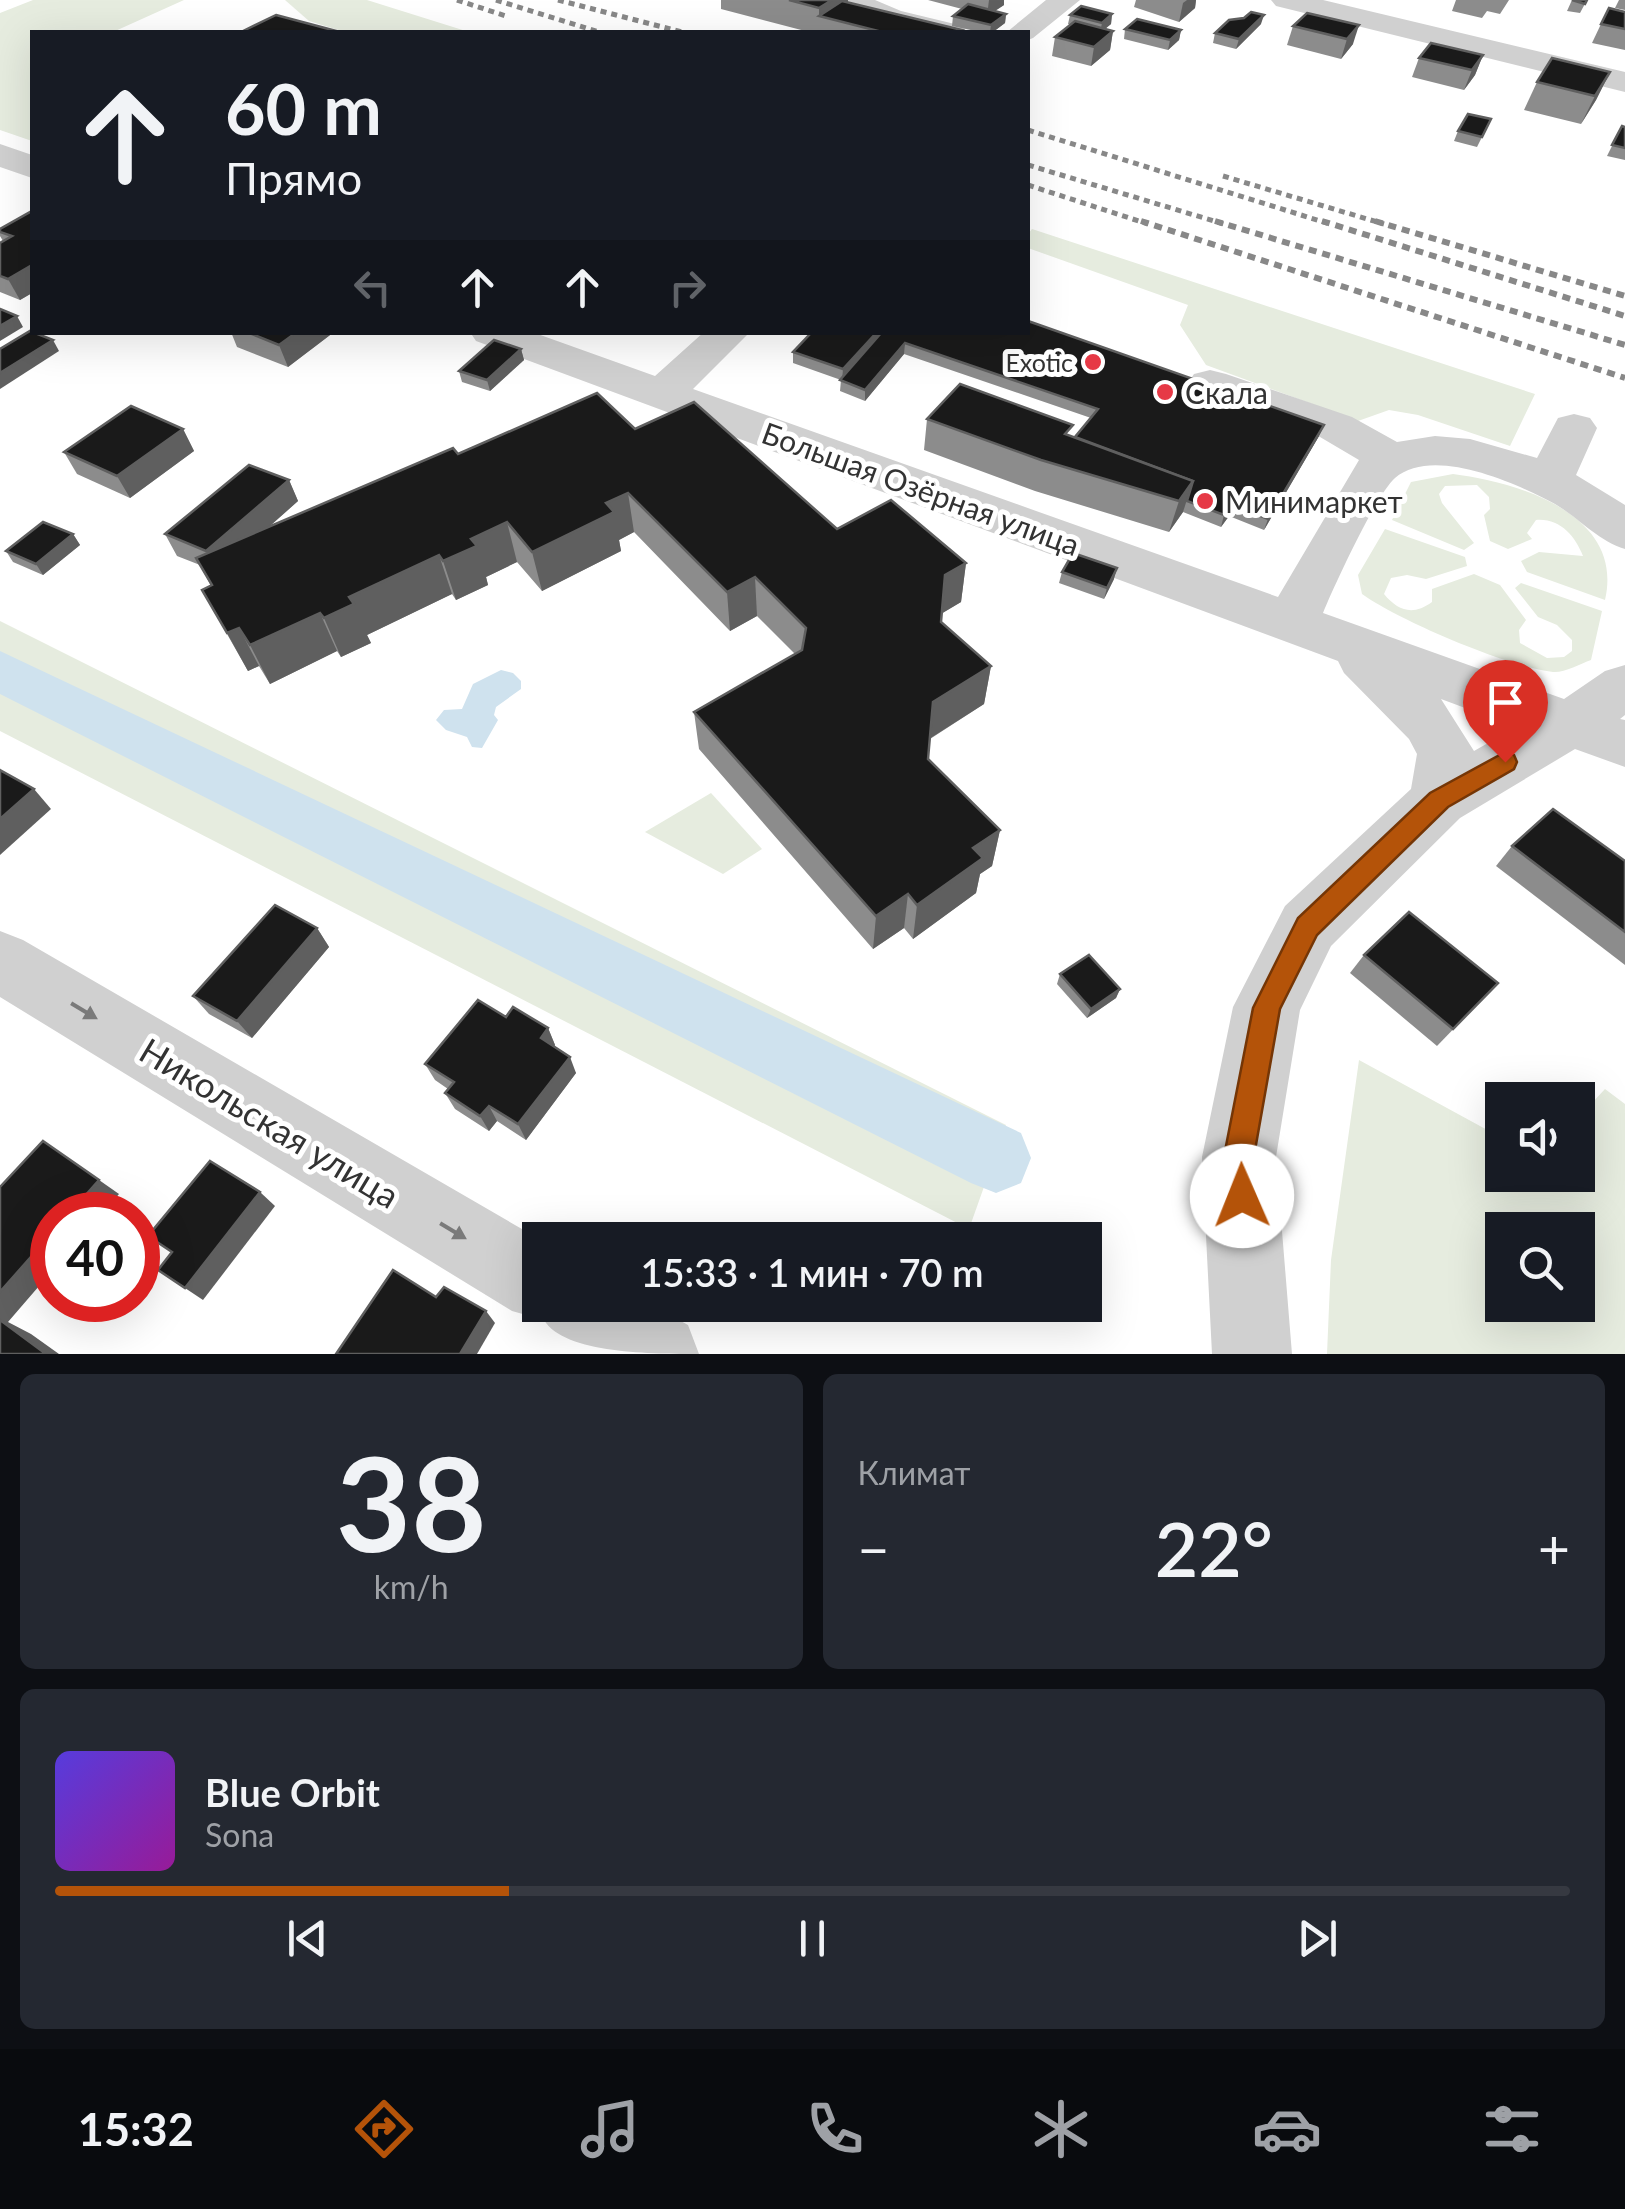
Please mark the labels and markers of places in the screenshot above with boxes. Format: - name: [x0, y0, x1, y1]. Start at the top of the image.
- place label: Exotic: [1005, 347, 1073, 377]
- marker: Exotic: [1082, 351, 1104, 373]
- place label: Скала: [1185, 374, 1268, 410]
- marker: Скала: [1154, 381, 1176, 403]
- place label: Минимаркет: [1225, 483, 1403, 519]
- marker: Минимаркет: [1194, 490, 1216, 512]
- pin: [1463, 660, 1548, 763]

